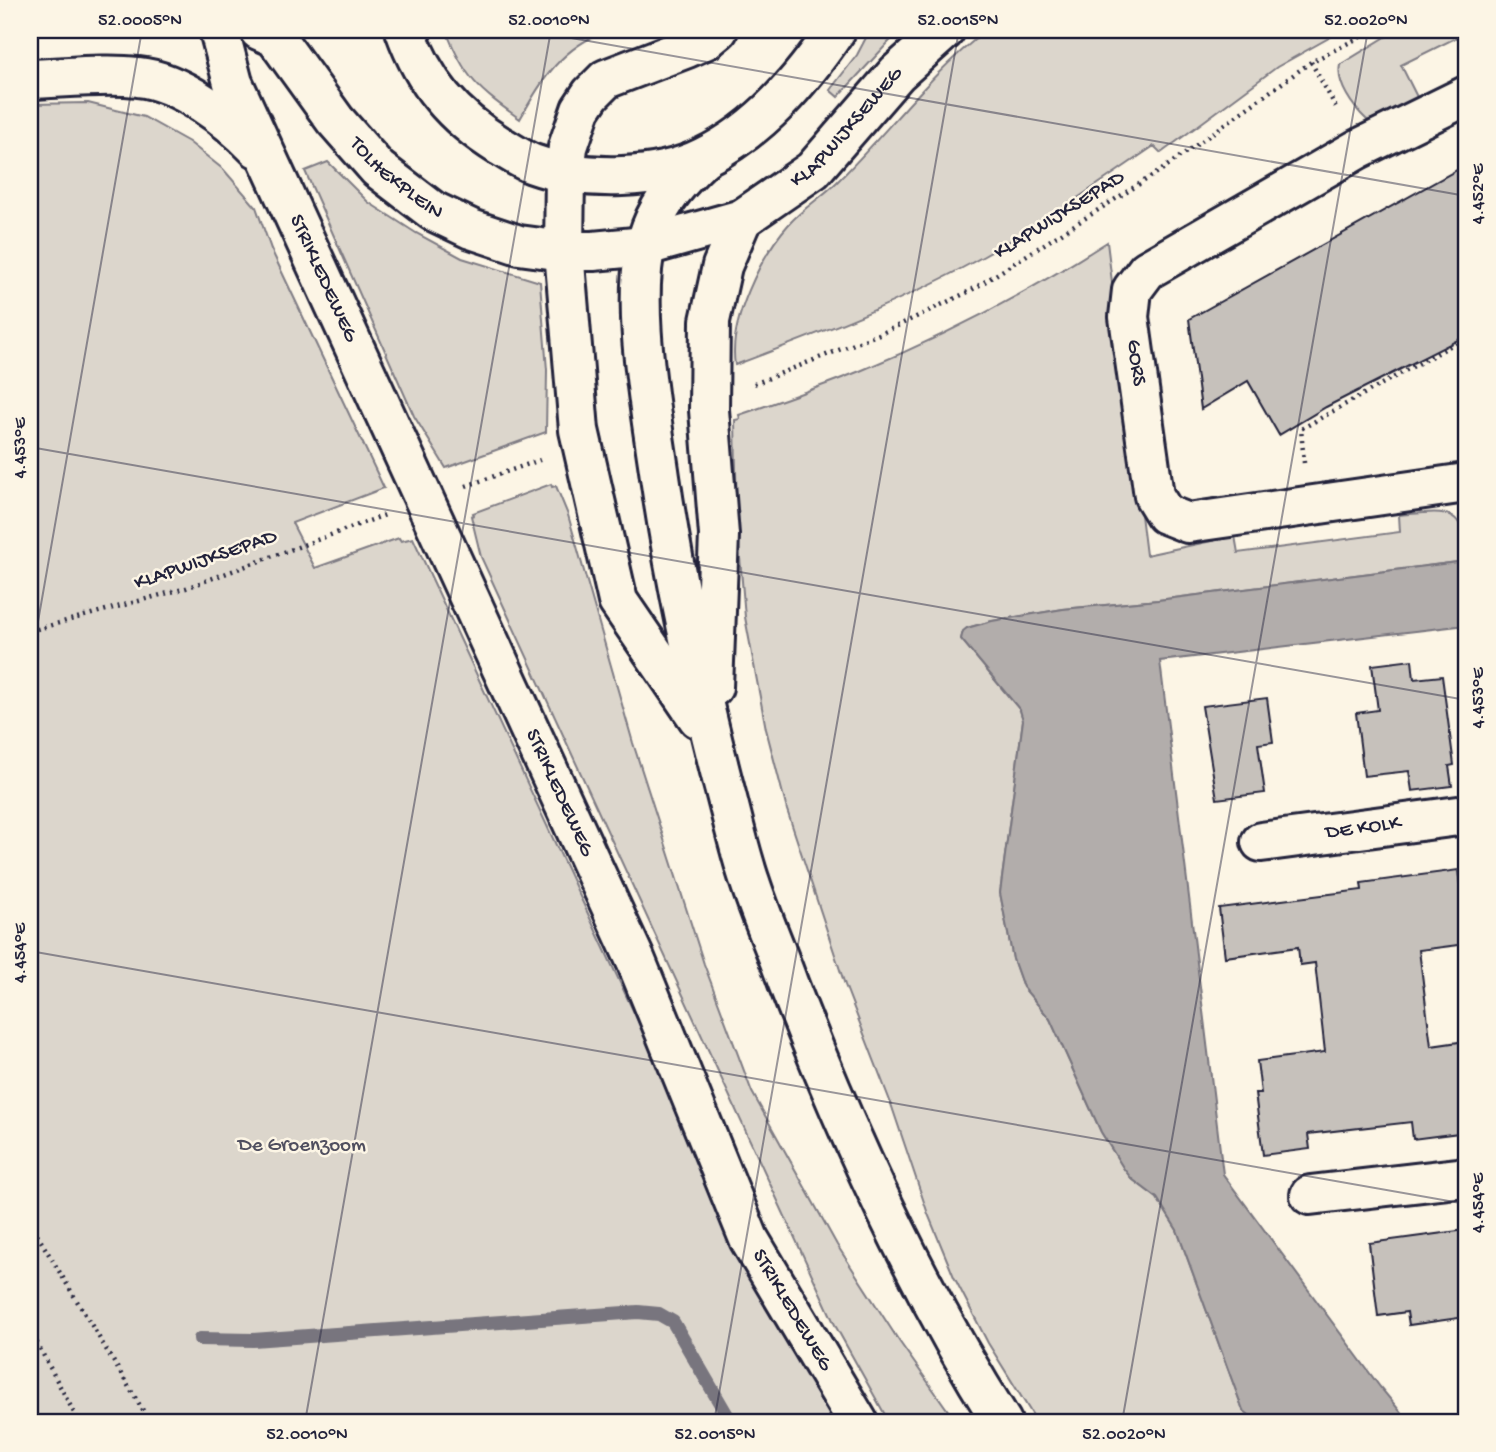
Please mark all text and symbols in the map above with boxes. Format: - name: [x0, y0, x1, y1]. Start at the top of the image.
- text: 52.0005°N: [98, 11, 182, 32]
- text: 52.0010°N: [508, 11, 590, 32]
- text: 52.0015°N: [918, 11, 998, 32]
- text: 52.0020°N: [1324, 11, 1408, 32]
- street label: KLAPWIJKSEWEG: [786, 62, 909, 194]
- street label: TOLHEKPLEIN: [343, 131, 446, 226]
- text: 4.452°E: [1469, 163, 1490, 224]
- street label: KLAPWIJKSEPAD: [990, 166, 1130, 266]
- street label: STRIKLEDEWEG: [283, 211, 363, 347]
- street label: GORS: [1120, 338, 1151, 388]
- text: 4.453°E: [11, 417, 32, 478]
- street label: KLAPWIJKSEPAD: [131, 525, 281, 597]
- text: 4.453°E: [1469, 667, 1490, 728]
- street label: STRIKLEDEWEG: [519, 725, 599, 861]
- street label: DE KOLK: [1322, 811, 1404, 846]
- text: 4.454°E: [11, 922, 32, 983]
- park label: De Groenzoom: [236, 1134, 366, 1159]
- text: 4.454°E: [1469, 1172, 1490, 1233]
- street label: STRIKLEDEWEG: [746, 1245, 838, 1376]
- text: 52.0010°N: [266, 1425, 348, 1446]
- text: 52.0015°N: [675, 1425, 755, 1446]
- text: 52.0020°N: [1082, 1425, 1166, 1446]

